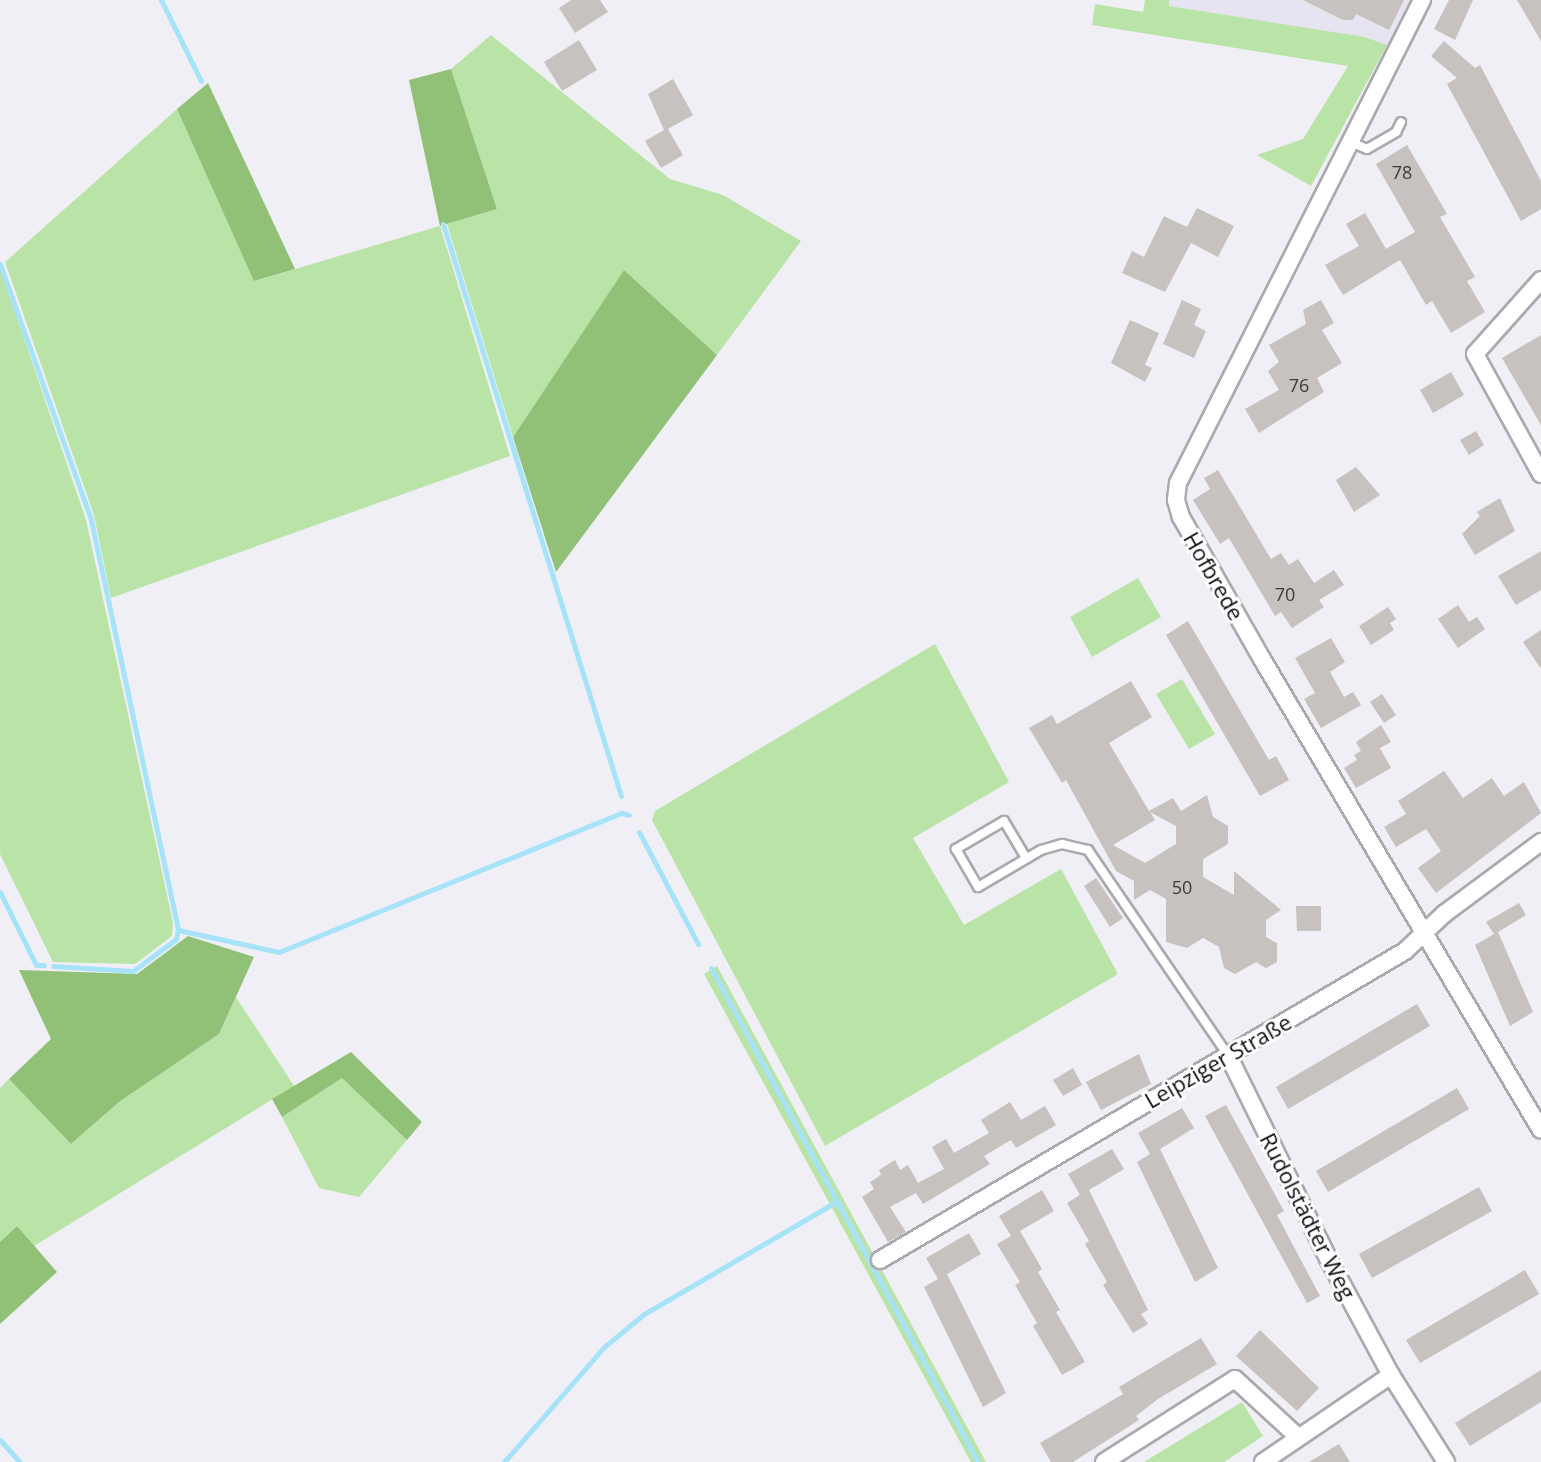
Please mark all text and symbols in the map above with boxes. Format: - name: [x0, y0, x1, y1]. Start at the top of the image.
- house number: 78: [1392, 161, 1412, 183]
- house number: 76: [1289, 374, 1309, 396]
- street label: Hofbrede: [1178, 527, 1250, 625]
- house number: 70: [1275, 583, 1295, 605]
- house number: 50: [1172, 876, 1192, 898]
- street label: Leipziger Straße: [1140, 1008, 1296, 1114]
- street label: Rudolstädter Weg: [1255, 1129, 1361, 1303]

